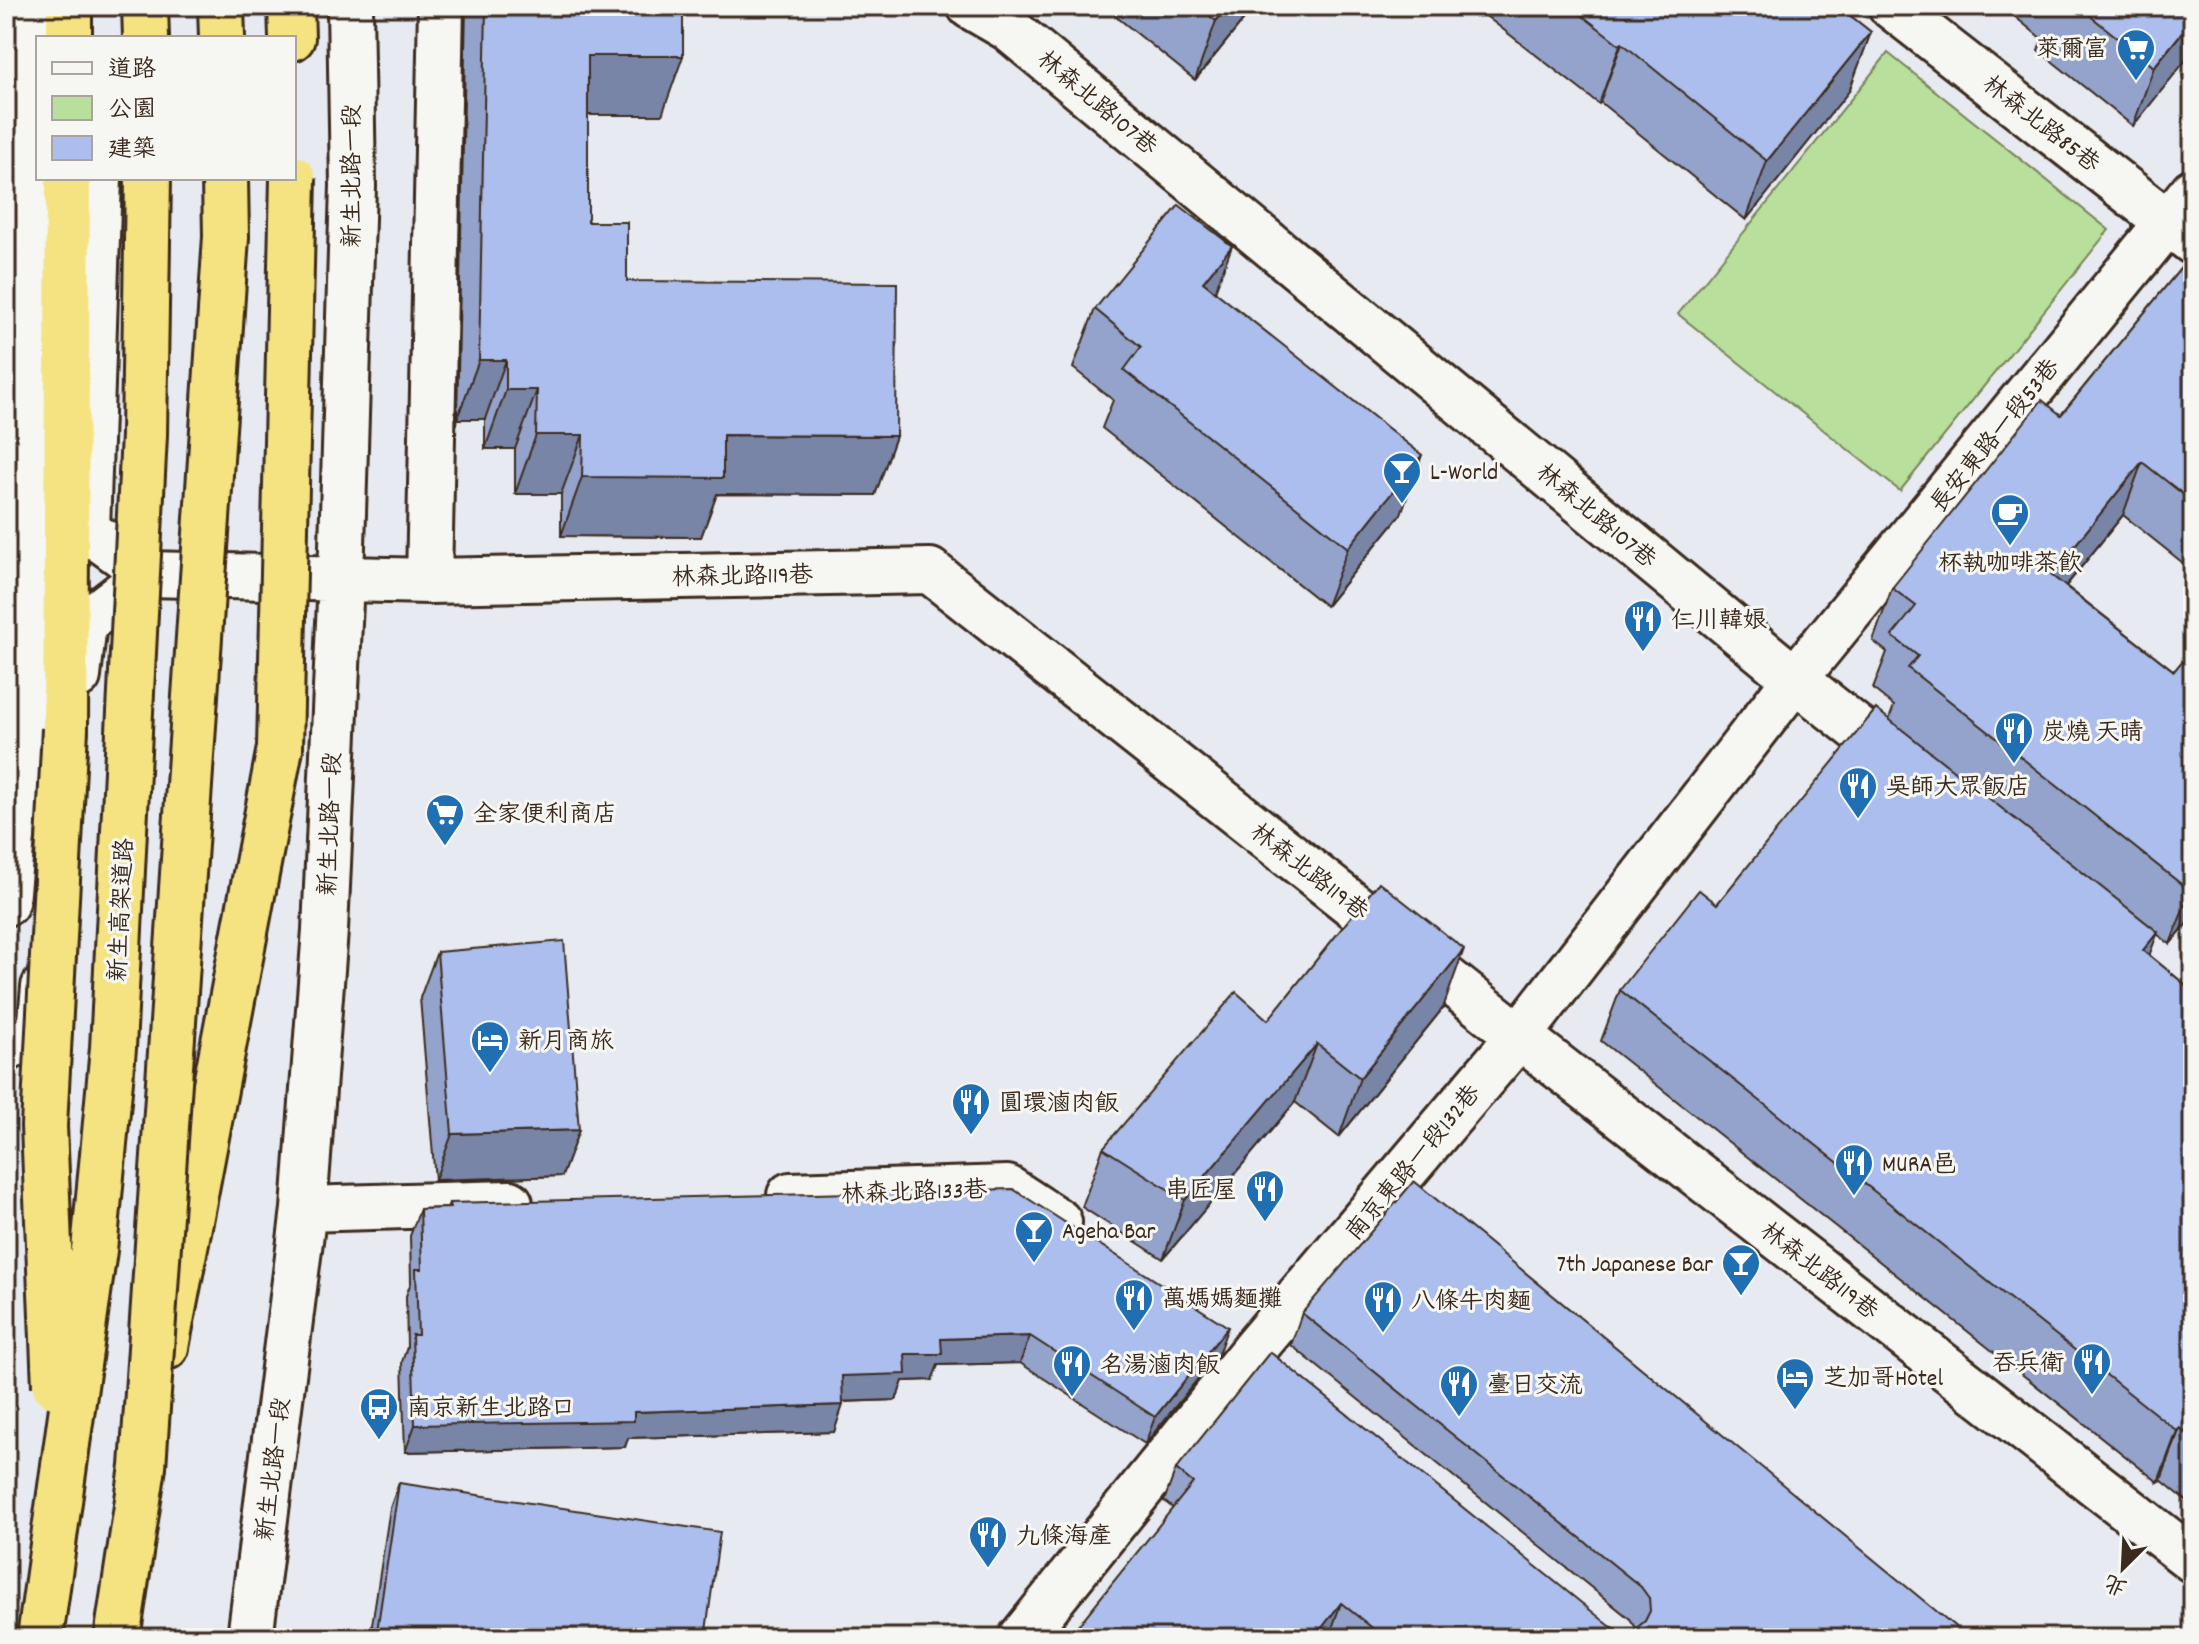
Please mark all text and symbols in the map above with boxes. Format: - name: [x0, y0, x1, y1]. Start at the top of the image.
- supermarket icon: 萊爾富: [2115, 27, 2157, 82]
- place label: 萊爾富: [2036, 34, 2108, 68]
- legend: [36, 36, 296, 180]
- street label: 林森北路107巷: [1029, 44, 1164, 165]
- text: 道路: [108, 54, 156, 88]
- street label: 林森北路85巷: [1974, 69, 2106, 182]
- text: 公園: [108, 94, 156, 128]
- street label: 新生北路一段: [337, 104, 371, 248]
- text: 建築: [108, 134, 156, 168]
- street label: 長安東路一段53巷: [1923, 352, 2069, 521]
- bar icon: L-World: [1381, 450, 1423, 505]
- place label: L-World: [1430, 457, 1498, 491]
- street label: 林森北路107巷: [1528, 457, 1663, 578]
- cafe icon: 杯執咖啡茶飲: [1989, 492, 2031, 547]
- place label: 杯執咖啡茶飲: [1938, 548, 2082, 582]
- street label: 林森北路119巷: [671, 560, 813, 596]
- restaurant icon: 仁川韓娘: [1622, 598, 1664, 653]
- place label: 仁川韓娘: [1671, 605, 1767, 639]
- restaurant icon: 炭燒 天晴: [1993, 710, 2035, 765]
- place label: 炭燒 天晴: [2042, 717, 2144, 751]
- street label: 新生北路一段: [312, 752, 352, 897]
- restaurant icon: 吳師大眾飯店: [1837, 765, 1879, 820]
- place label: 吳師大眾飯店: [1886, 772, 2030, 806]
- supermarket icon: 全家便利商店: [424, 792, 466, 847]
- place label: 全家便利商店: [473, 799, 617, 833]
- street label: 林森北路119巷: [1242, 816, 1374, 930]
- street label: 新生高架道路: [102, 837, 144, 983]
- hotel icon: 新月商旅: [469, 1019, 511, 1074]
- place label: 新月商旅: [518, 1026, 614, 1060]
- street label: 南京東路一段132巷: [1339, 1079, 1490, 1249]
- restaurant icon: 圓環滷肉飯: [950, 1081, 992, 1136]
- place label: 圓環滷肉飯: [999, 1088, 1119, 1122]
- restaurant icon: MURA邑: [1833, 1142, 1875, 1197]
- place label: MURA邑: [1882, 1149, 1956, 1183]
- restaurant icon: 串匠屋: [1244, 1168, 1286, 1223]
- street label: 林森北路133巷: [840, 1174, 988, 1214]
- place label: 串匠屋: [1165, 1175, 1237, 1209]
- bar icon: Ageha Bar: [1013, 1209, 1055, 1264]
- street label: 林森北路119巷: [1752, 1215, 1884, 1329]
- place label: Ageha Bar: [1062, 1216, 1156, 1250]
- bar icon: 7th Japanese Bar: [1720, 1242, 1762, 1297]
- place label: 7th Japanese Bar: [1557, 1249, 1713, 1283]
- restaurant icon: 萬媽媽麵攤: [1113, 1277, 1155, 1332]
- restaurant icon: 八條牛肉麵: [1362, 1279, 1404, 1334]
- place label: 萬媽媽麵攤: [1162, 1284, 1282, 1318]
- place label: 八條牛肉麵: [1411, 1286, 1531, 1320]
- restaurant icon: 吞兵衛: [2071, 1341, 2113, 1396]
- restaurant icon: 名湯滷肉飯: [1051, 1343, 1093, 1398]
- place label: 吞兵衛: [1992, 1348, 2064, 1382]
- place label: 名湯滷肉飯: [1100, 1350, 1220, 1384]
- hotel icon: 芝加哥Hotel: [1774, 1356, 1816, 1411]
- restaurant icon: 臺日交流: [1438, 1363, 1480, 1418]
- place label: 芝加哥Hotel: [1823, 1363, 1943, 1397]
- place label: 臺日交流: [1487, 1370, 1583, 1404]
- bus stop icon: 南京新生北路口: [358, 1386, 400, 1441]
- place label: 南京新生北路口: [407, 1393, 575, 1427]
- street label: 新生北路一段: [249, 1396, 301, 1543]
- restaurant icon: 九條海產: [967, 1514, 1009, 1569]
- place label: 九條海產: [1016, 1521, 1112, 1555]
- north arrow: [2083, 1528, 2163, 1608]
- text: 北: [2100, 1564, 2133, 1602]

